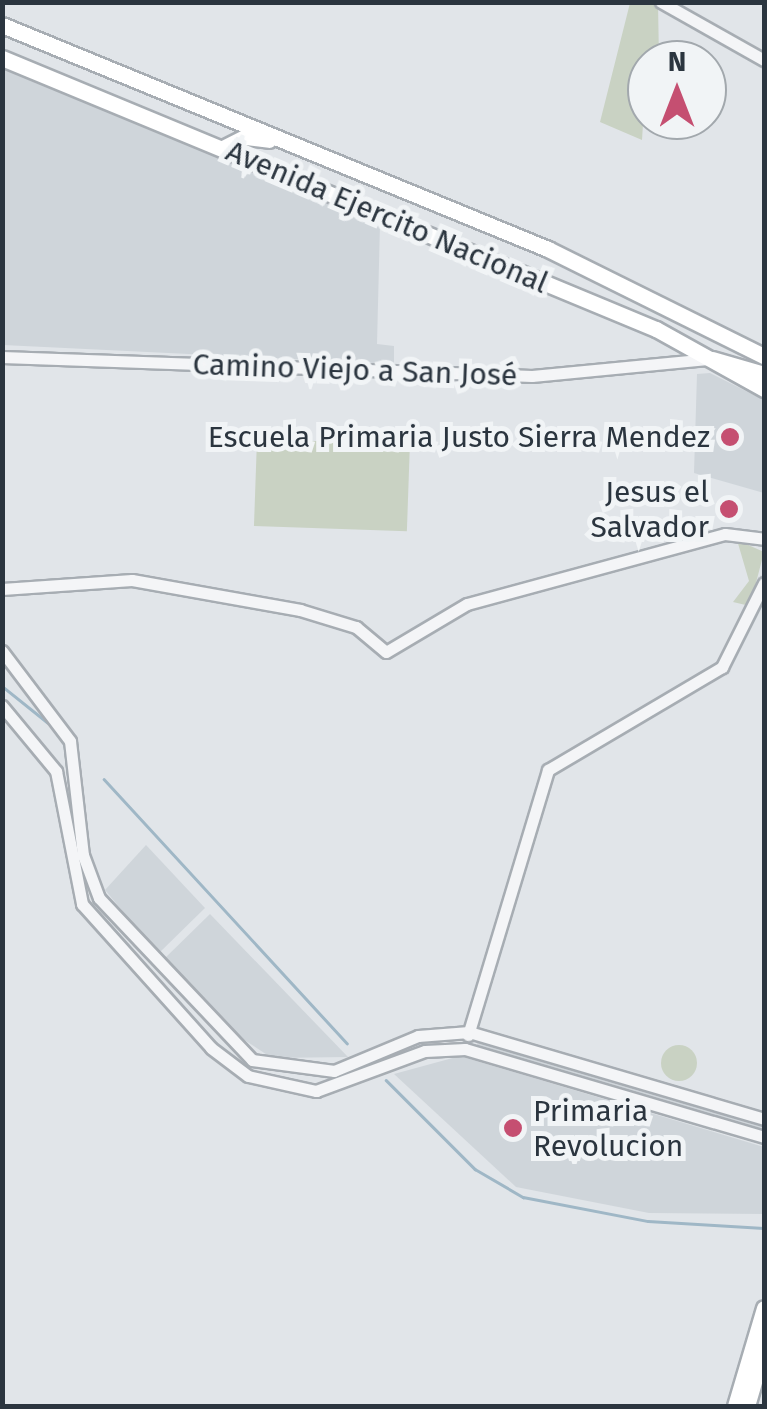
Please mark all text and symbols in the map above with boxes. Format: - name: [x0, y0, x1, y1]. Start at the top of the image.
- north arrow: [627, 40, 727, 140]
- text: N: [668, 45, 686, 78]
- street label: Avenida Ejercito Nacional: [221, 133, 553, 301]
- street label: Camino Viejo a San José: [192, 346, 518, 394]
- place label: Escuela Primaria Justo Sierra Mendez: [208, 419, 710, 455]
- marker: Escuela Primaria Justo Sierra Mendez: [719, 426, 741, 448]
- place label: Jesus el Salvador: [591, 474, 709, 544]
- marker: Jesus el Salvador: [718, 498, 740, 520]
- place label: Primaria Revolucion: [533, 1093, 683, 1164]
- marker: Primaria Revolucion: [502, 1117, 524, 1139]

